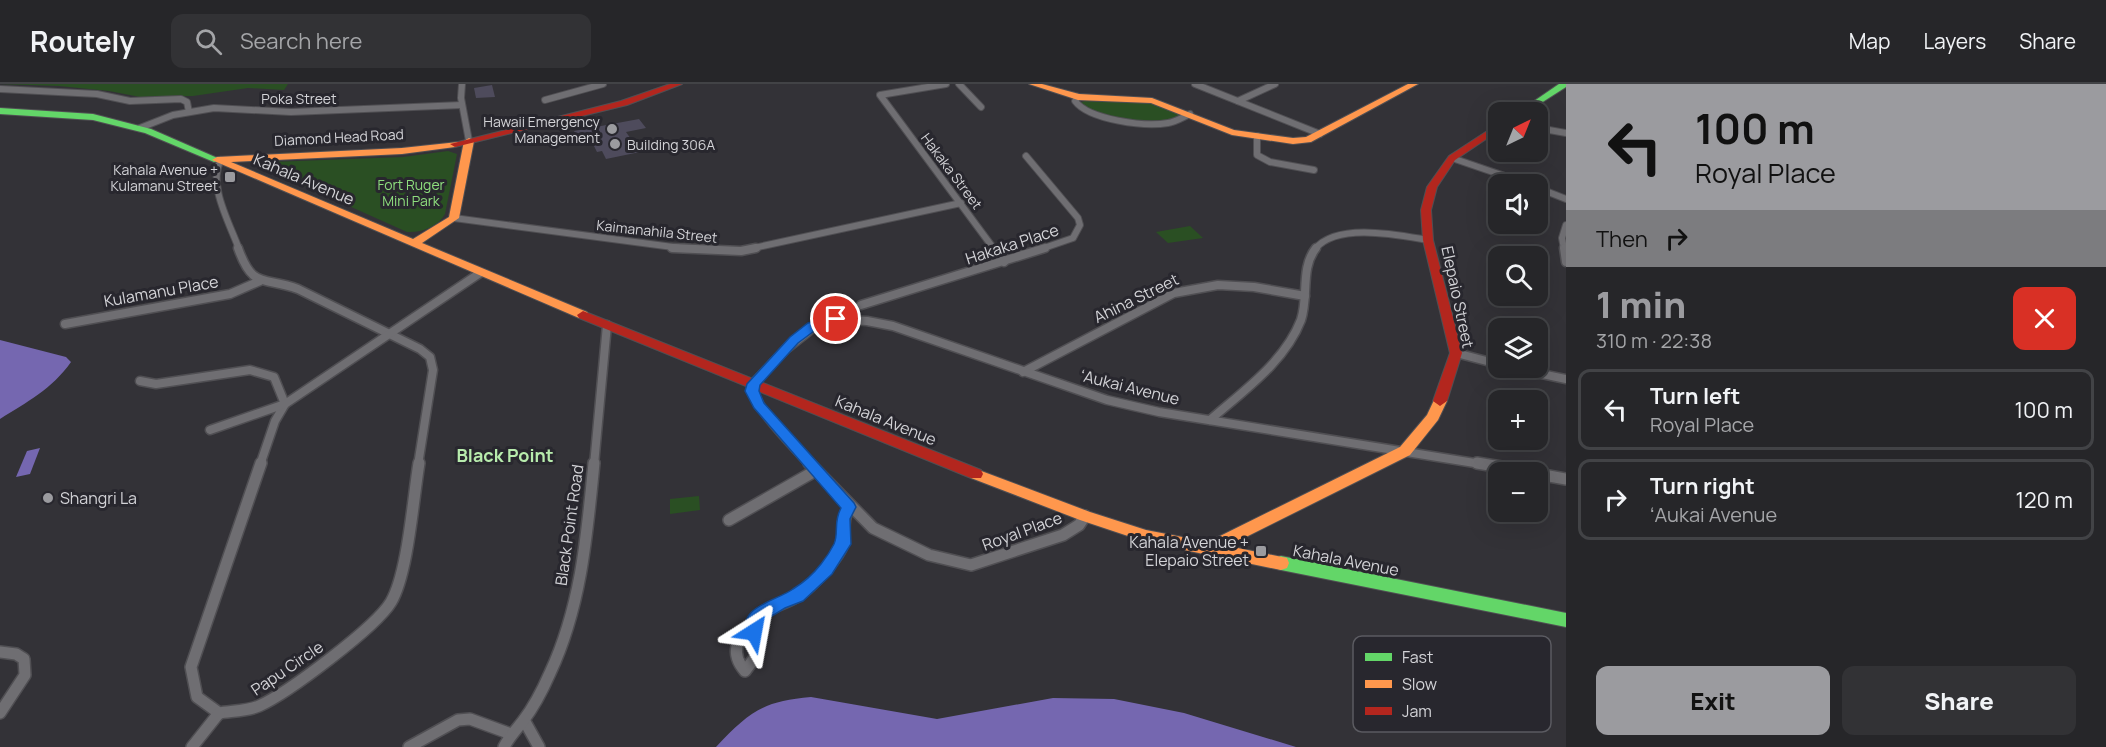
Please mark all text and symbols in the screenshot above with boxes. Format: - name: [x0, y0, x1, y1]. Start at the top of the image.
- search box: [171, 14, 591, 68]
- text: Routely: [30, 22, 135, 60]
- icon: search: [192, 25, 225, 58]
- text: Search here: [240, 26, 362, 56]
- text: Map: [1849, 27, 1890, 55]
- text: Layers: [1923, 27, 1986, 55]
- text: Share: [2019, 27, 2076, 55]
- street label: Poka Street: [261, 89, 337, 108]
- text: 100 m: [1695, 99, 1815, 157]
- north arrow: [1488, 102, 1548, 162]
- map controls: [1488, 102, 1548, 522]
- icon: left: [1596, 108, 1674, 186]
- place label: Hawaii Emergency Management: [483, 112, 601, 147]
- marker: Hawaii Emergency Management: [605, 122, 619, 136]
- street label: Diamond Head Road: [274, 124, 404, 150]
- street label: Hakaka Street: [917, 129, 987, 213]
- place label: Building 306A: [627, 135, 715, 154]
- marker: Building 306A: [608, 137, 622, 151]
- street label: Kahala Avenue: [250, 148, 358, 210]
- text: Royal Place: [1695, 154, 1836, 191]
- place label: Kahala Avenue + Kulamanu Street: [111, 160, 218, 195]
- marker: Kahala Avenue + Kulamanu Street: [223, 170, 237, 184]
- button: sound: [1488, 174, 1548, 234]
- park label: Fort Ruger Mini Park: [377, 175, 445, 210]
- street label: Kaimanahila Street: [596, 215, 719, 247]
- street label: Hakaka Place: [962, 219, 1062, 269]
- icon: right: [1660, 222, 1693, 255]
- text: Then: [1596, 224, 1648, 254]
- street label: Elepaio Street: [1436, 244, 1480, 350]
- button: search: [1488, 246, 1548, 306]
- street label: Ahina Street: [1090, 268, 1182, 328]
- street label: Kulamanu Place: [102, 270, 220, 312]
- text: 1 min: [1596, 280, 1686, 329]
- button: close: [2013, 287, 2076, 350]
- pin: [810, 293, 861, 344]
- icon: arrive: [819, 302, 852, 335]
- button: layers: [1488, 318, 1548, 378]
- text: 310 m · 22:38: [1596, 327, 1712, 354]
- street label: ʻAukai Avenue: [1078, 364, 1182, 410]
- text: Turn left: [1650, 381, 1740, 411]
- street label: Kahala Avenue: [832, 390, 940, 450]
- button: +: [1488, 390, 1548, 450]
- icon: left: [1599, 393, 1632, 426]
- text: 100 m: [2015, 395, 2073, 425]
- text: Royal Place: [1650, 411, 1754, 438]
- district label: Black Point: [457, 443, 554, 467]
- button: −: [1488, 462, 1548, 522]
- street label: Black Point Road: [550, 463, 588, 587]
- text: Turn right: [1650, 471, 1755, 501]
- icon: right: [1599, 483, 1632, 516]
- text: 120 m: [2015, 485, 2073, 515]
- place label: Shangri La: [60, 487, 137, 509]
- marker: Shangri La: [41, 491, 55, 505]
- text: ʻAukai Avenue: [1650, 501, 1777, 528]
- street label: Royal Place: [979, 506, 1065, 556]
- place label: Kahala Avenue + Elepaio Street: [1129, 531, 1249, 571]
- street label: Kahala Avenue: [1291, 539, 1401, 581]
- marker: Kahala Avenue + Elepaio Street: [1254, 544, 1268, 558]
- position arrow: [722, 600, 786, 664]
- street label: Papu Circle: [247, 636, 327, 700]
- legend: [1353, 636, 1551, 732]
- text: Fast: [1402, 646, 1433, 668]
- button: Exit: [1596, 666, 1830, 735]
- button: Share: [1842, 666, 2076, 735]
- text: Slow: [1402, 673, 1437, 695]
- text: Jam: [1402, 700, 1432, 722]

